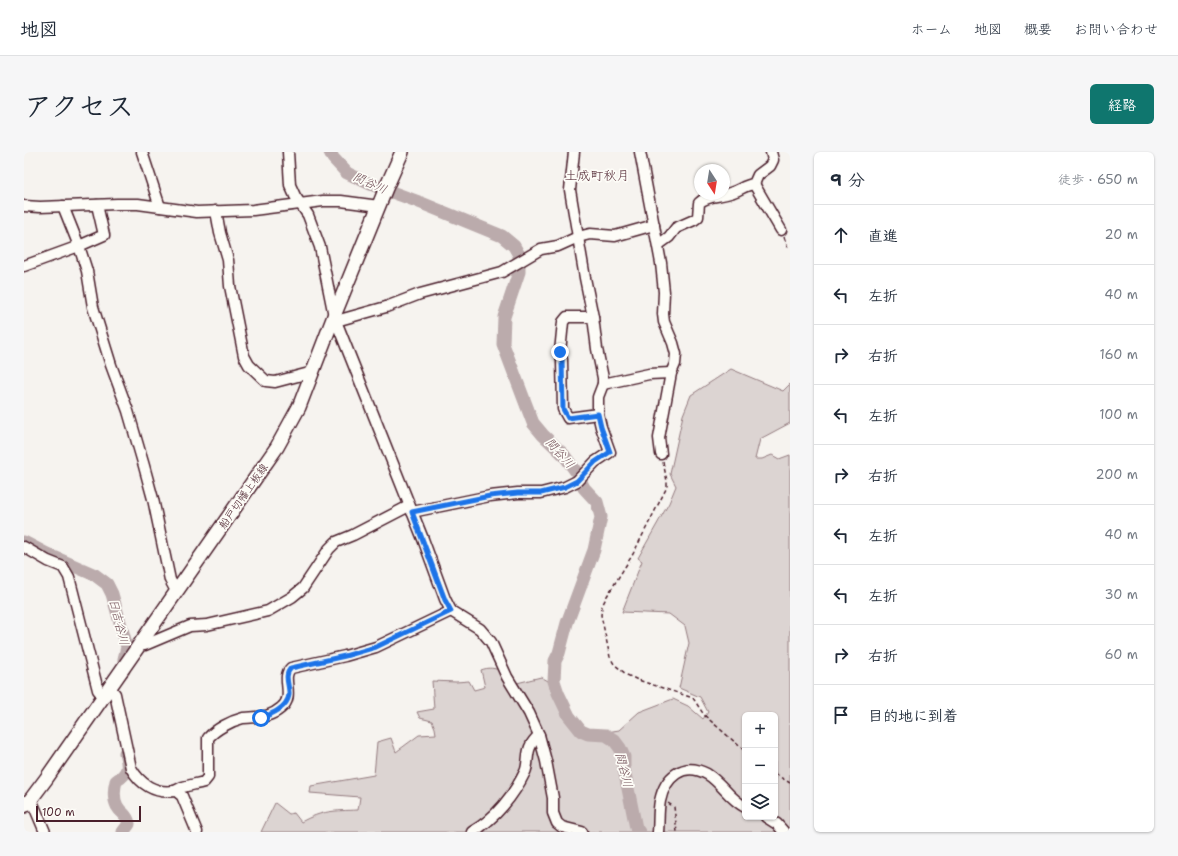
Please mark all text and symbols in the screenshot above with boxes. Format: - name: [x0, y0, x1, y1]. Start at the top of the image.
- text: 地図: [20, 17, 58, 42]
- text: ホーム: [911, 20, 952, 38]
- text: 地図: [974, 20, 1002, 38]
- text: 概要: [1024, 20, 1052, 38]
- text: お問い合わせ: [1074, 20, 1158, 38]
- button: 経路: [1090, 84, 1154, 124]
- text: アクセス: [24, 87, 134, 125]
- north arrow: [694, 164, 730, 200]
- district label: 土成町秋月: [564, 167, 630, 184]
- water label: 間谷川: [350, 168, 390, 198]
- text: 9 分: [830, 169, 865, 191]
- text: 徒歩 · 650 m: [1058, 171, 1138, 188]
- icon: ahead: [830, 224, 852, 246]
- text: 直進: [868, 226, 898, 246]
- text: 20 m: [1105, 226, 1138, 243]
- icon: left: [830, 284, 852, 306]
- text: 左折: [868, 286, 898, 306]
- text: 40 m: [1104, 286, 1138, 303]
- route end: [551, 343, 569, 361]
- icon: right: [830, 344, 852, 366]
- text: 右折: [868, 346, 898, 366]
- text: 160 m: [1100, 346, 1138, 363]
- icon: left: [830, 404, 852, 426]
- text: 左折: [868, 406, 898, 426]
- text: 100 m: [1099, 406, 1138, 423]
- water label: 間谷川: [542, 434, 578, 472]
- street label: 船戸切幡上板線: [215, 460, 272, 532]
- icon: right: [830, 464, 852, 486]
- text: 右折: [868, 466, 898, 486]
- text: 200 m: [1096, 466, 1138, 483]
- icon: left: [830, 524, 852, 546]
- text: 左折: [868, 526, 898, 546]
- text: 40 m: [1104, 526, 1138, 543]
- icon: left: [830, 584, 852, 606]
- text: 左折: [868, 586, 898, 606]
- text: 30 m: [1104, 586, 1138, 603]
- water label: 日吉谷川: [105, 597, 133, 647]
- icon: right: [830, 644, 852, 666]
- text: 右折: [868, 646, 898, 666]
- text: 60 m: [1105, 646, 1138, 663]
- icon: arrive: [830, 704, 852, 726]
- text: 目的地に到着: [868, 706, 958, 726]
- route start: [252, 709, 270, 727]
- map controls: [742, 712, 778, 820]
- button: +: [742, 712, 778, 748]
- button: −: [742, 748, 778, 784]
- water label: 間谷川: [612, 751, 636, 789]
- button: layers: [742, 784, 778, 820]
- scale bar: [36, 804, 141, 823]
- text: 100 m: [42, 805, 75, 820]

